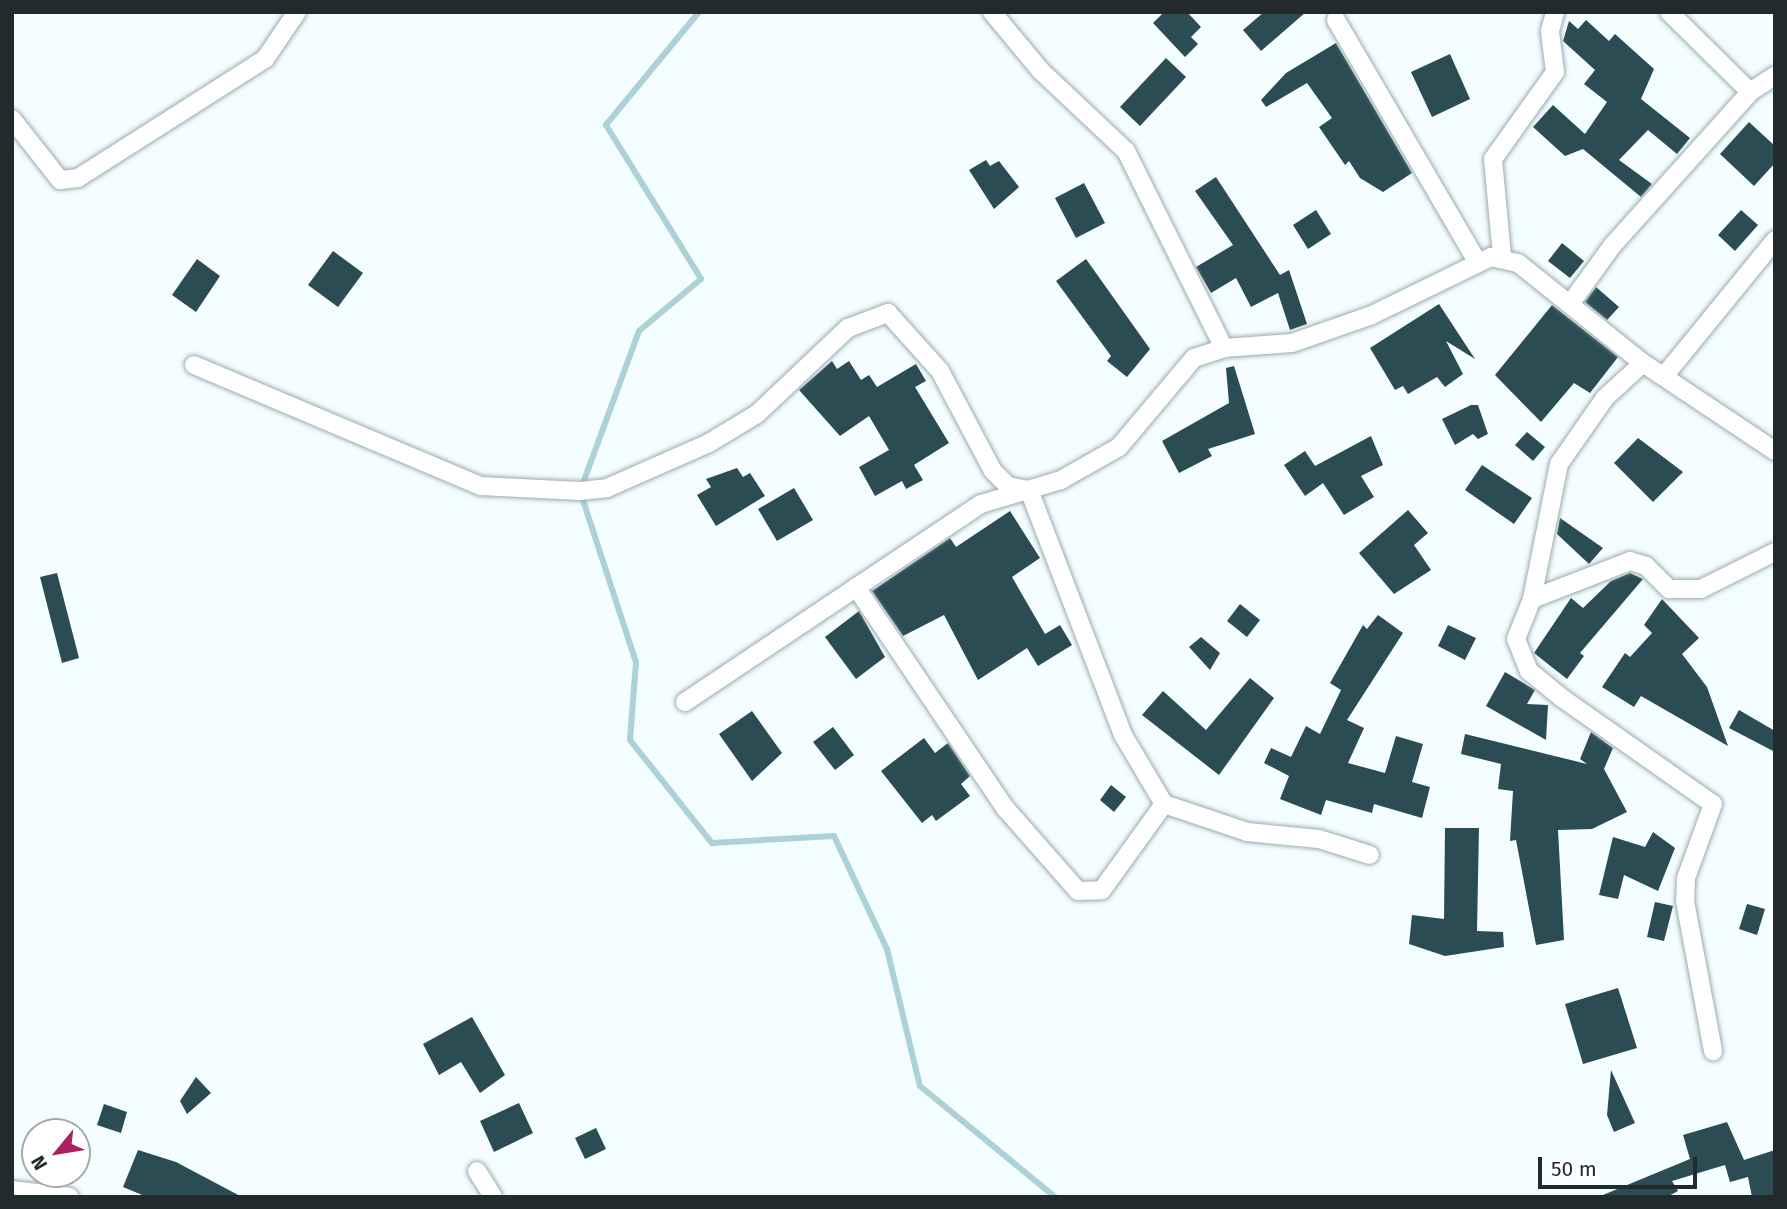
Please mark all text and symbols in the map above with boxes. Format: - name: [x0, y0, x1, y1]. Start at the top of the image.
- north arrow: [21, 1118, 91, 1188]
- scale bar: [1542, 1142, 1701, 1186]
- text: N: [26, 1152, 52, 1174]
- text: 50 m: [1551, 1156, 1597, 1182]

